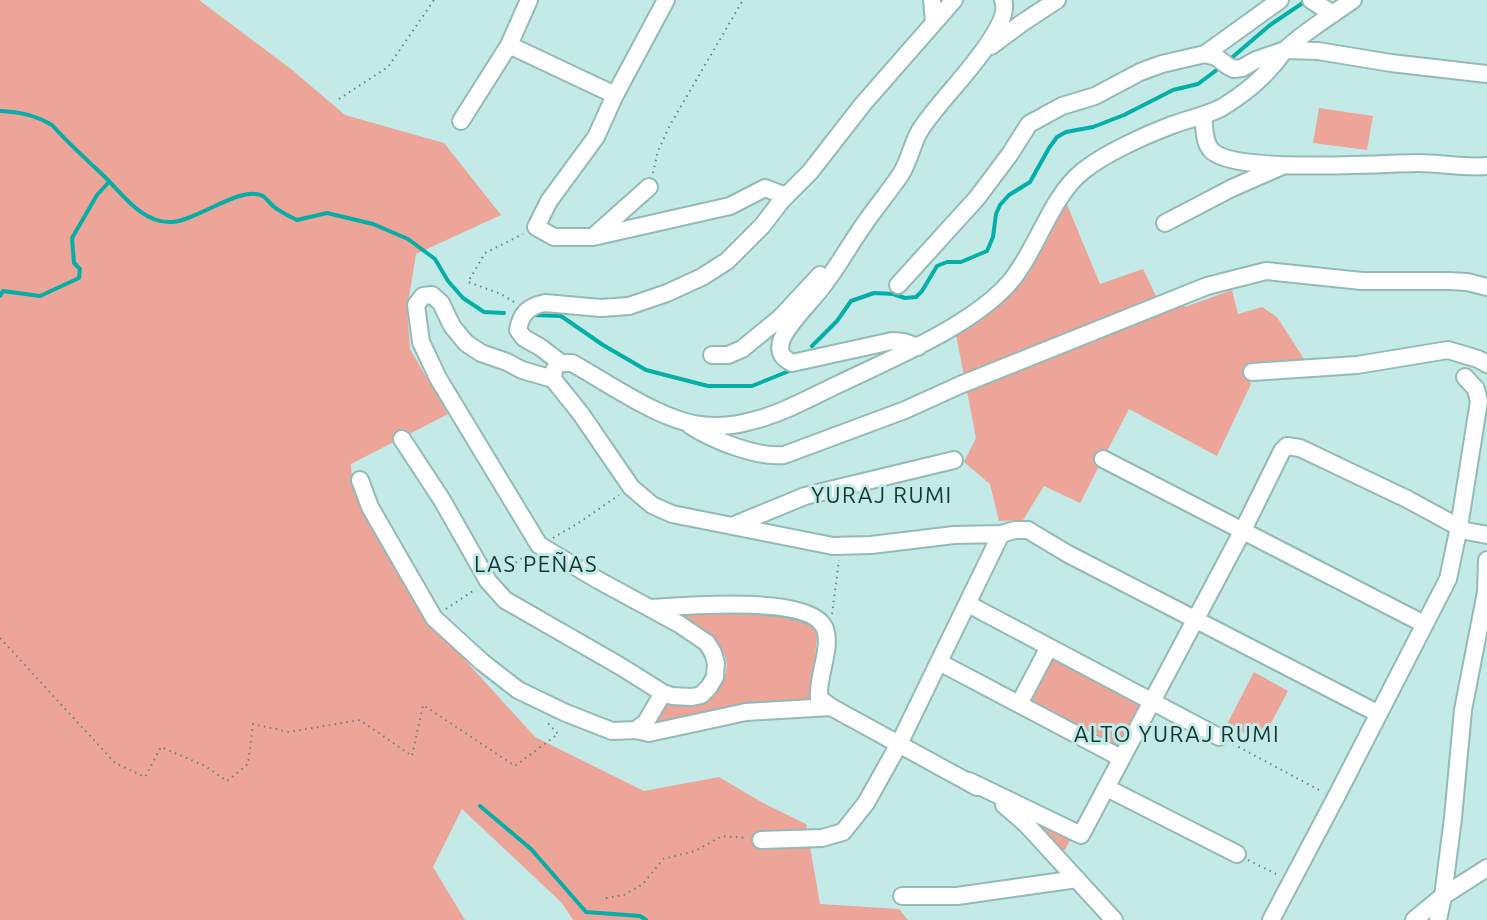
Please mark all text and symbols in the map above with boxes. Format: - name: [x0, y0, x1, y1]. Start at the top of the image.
- district label: YURAJ RUMI: [811, 483, 953, 509]
- district label: LAS PEÑAS: [474, 552, 598, 578]
- district label: ALTO YURAJ RUMI: [1074, 722, 1280, 748]

